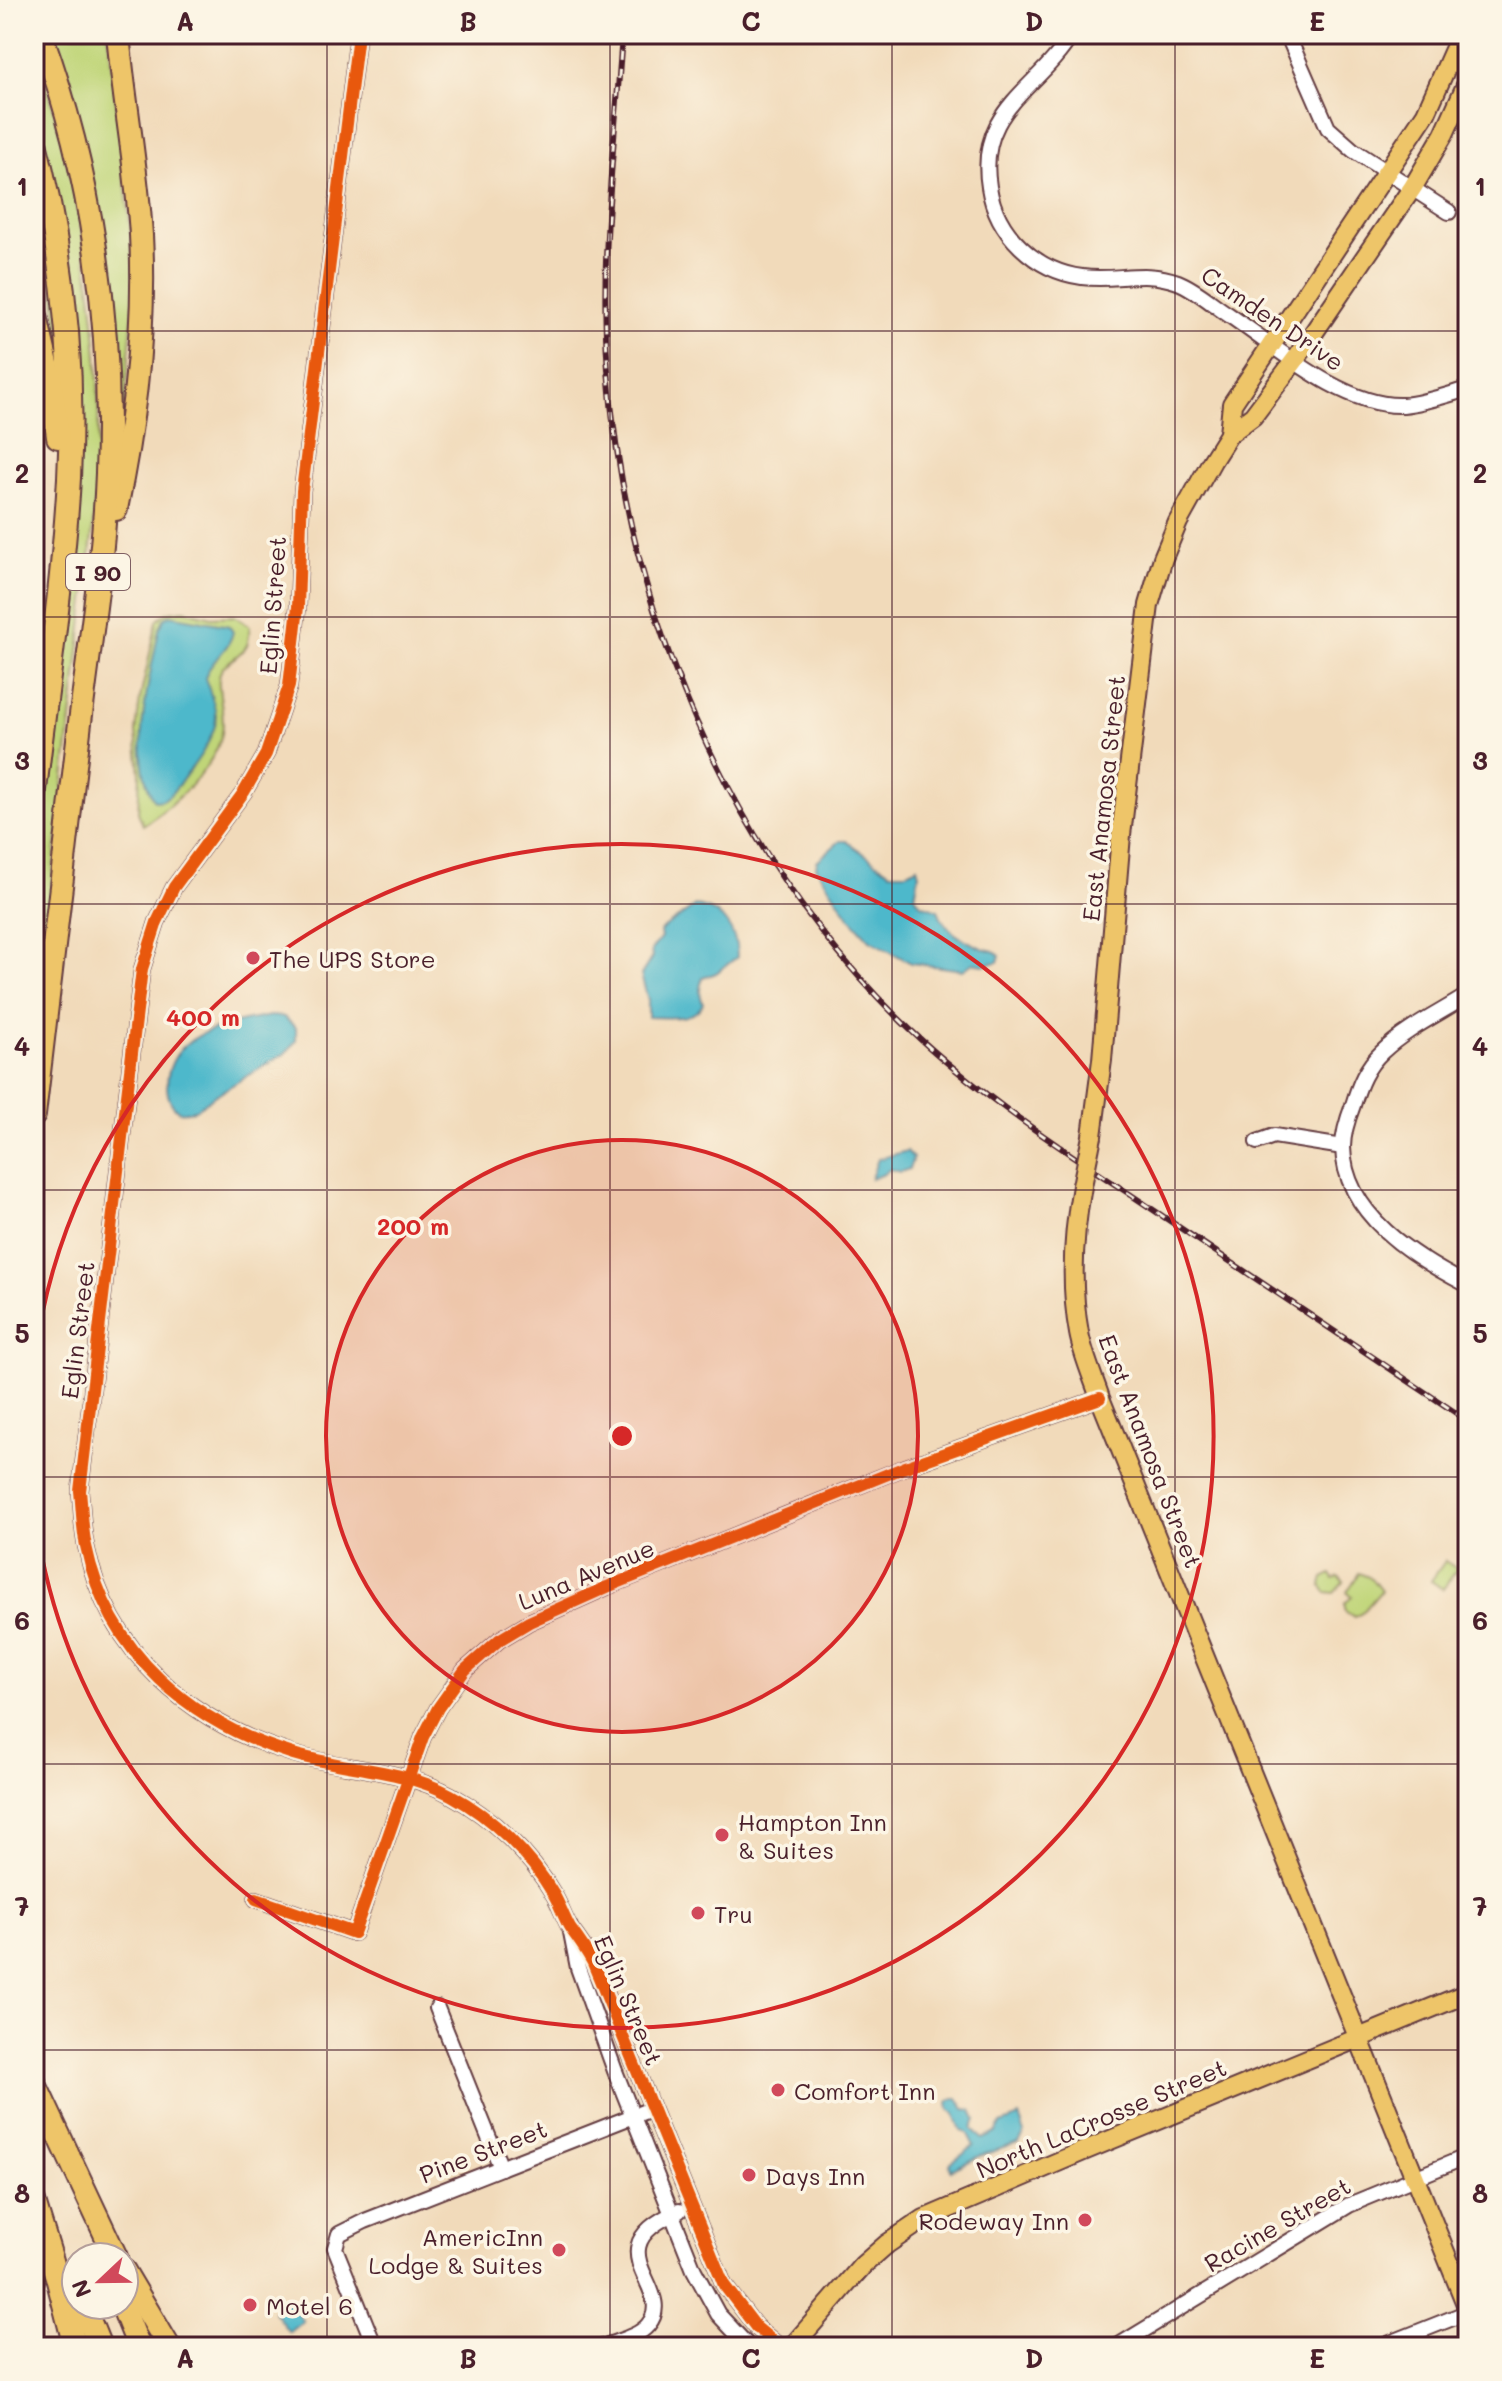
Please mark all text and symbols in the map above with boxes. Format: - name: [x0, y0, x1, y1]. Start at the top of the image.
- text: A: [176, 4, 194, 38]
- text: B: [459, 4, 477, 38]
- text: C: [741, 4, 761, 38]
- text: D: [1025, 4, 1043, 38]
- text: E: [1309, 4, 1325, 38]
- text: 1: [16, 169, 28, 203]
- text: 1: [1474, 169, 1486, 203]
- street label: Camden Drive: [1196, 259, 1350, 377]
- text: 2: [15, 456, 29, 490]
- text: 2: [1473, 456, 1487, 490]
- street label: Eglin Street: [252, 535, 292, 675]
- road number: I 90: [66, 554, 130, 590]
- street label: East Anamosa Street: [1075, 673, 1131, 923]
- text: 3: [14, 743, 30, 777]
- text: 3: [1472, 743, 1488, 777]
- place label: The UPS Store: [269, 943, 436, 974]
- marker: The UPS Store: [244, 949, 262, 967]
- text: 400 m: [166, 1001, 240, 1032]
- text: 4: [14, 1029, 30, 1063]
- text: 4: [1472, 1029, 1488, 1063]
- text: 200 m: [377, 1210, 449, 1241]
- street label: Eglin Street: [53, 1259, 101, 1401]
- text: 5: [14, 1316, 30, 1350]
- text: 5: [1472, 1316, 1488, 1350]
- street label: East Anamosa Street: [1092, 1330, 1210, 1572]
- centre of rings: [608, 1422, 636, 1450]
- street label: Luna Avenue: [513, 1531, 659, 1617]
- text: 6: [14, 1603, 30, 1637]
- text: 6: [1472, 1603, 1488, 1637]
- place label: Hampton Inn & Suites: [738, 1806, 887, 1865]
- marker: Hampton Inn & Suites: [713, 1826, 731, 1844]
- text: 7: [15, 1889, 29, 1923]
- text: 7: [1473, 1889, 1487, 1923]
- place label: Tru: [714, 1898, 753, 1929]
- marker: Tru: [689, 1904, 707, 1922]
- street label: Eglin Street: [588, 1930, 670, 2070]
- street label: North LaCrosse Street: [971, 2051, 1231, 2185]
- place label: Comfort Inn: [794, 2075, 935, 2106]
- marker: Comfort Inn: [769, 2081, 787, 2099]
- street label: Pine Street: [415, 2112, 551, 2190]
- place label: Days Inn: [765, 2160, 865, 2191]
- marker: Days Inn: [740, 2166, 758, 2184]
- street label: Racine Street: [1198, 2170, 1356, 2278]
- text: 8: [14, 2176, 30, 2210]
- text: 8: [1472, 2176, 1488, 2210]
- place label: Rodeway Inn: [918, 2205, 1069, 2236]
- marker: Rodeway Inn: [1076, 2211, 1094, 2229]
- place label: AmericInn Lodge & Suites: [368, 2221, 543, 2280]
- north arrow: [60, 2241, 140, 2321]
- marker: AmericInn Lodge & Suites: [550, 2241, 568, 2259]
- text: N: [64, 2276, 98, 2302]
- place label: Motel 6: [266, 2290, 353, 2321]
- marker: Motel 6: [241, 2296, 259, 2314]
- text: A: [176, 2341, 194, 2375]
- text: B: [459, 2341, 477, 2375]
- text: C: [741, 2341, 761, 2375]
- text: D: [1025, 2341, 1043, 2375]
- text: E: [1309, 2341, 1325, 2375]

